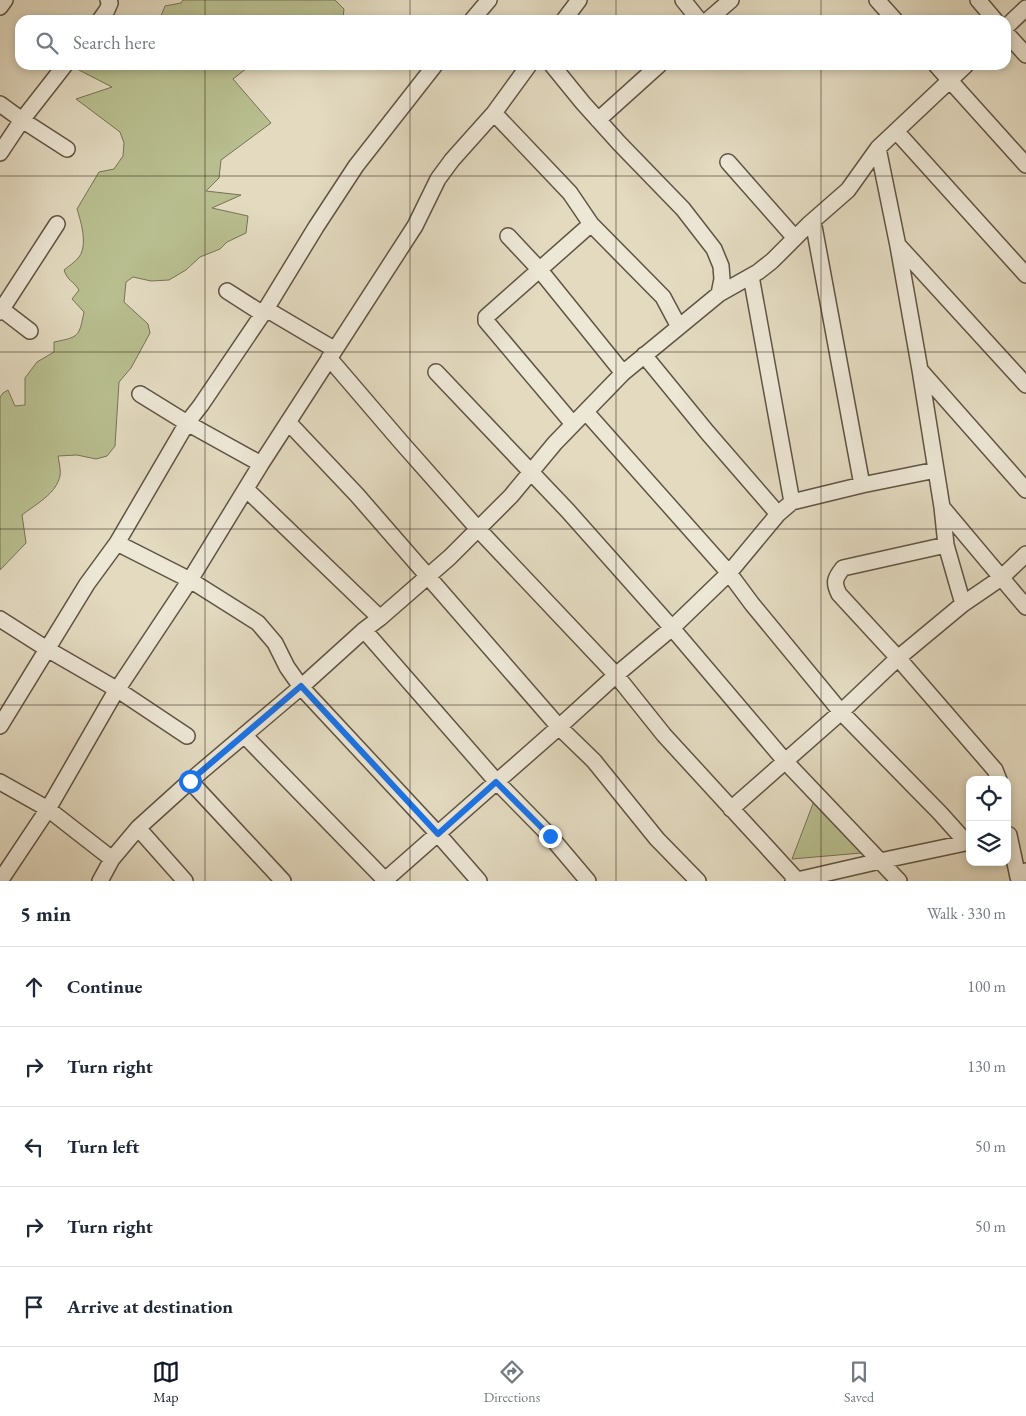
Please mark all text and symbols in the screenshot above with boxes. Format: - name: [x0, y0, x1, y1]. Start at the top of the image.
- search box: [15, 15, 1011, 70]
- icon: search: [33, 29, 61, 57]
- text: Search here: [73, 30, 155, 55]
- route start: [179, 770, 202, 793]
- map controls: [966, 776, 1011, 866]
- button: locate: [966, 776, 1011, 821]
- button: layers: [966, 821, 1011, 866]
- route end: [539, 825, 562, 848]
- text: 5 min: [20, 900, 71, 927]
- text: Walk · 330 m: [927, 903, 1006, 924]
- icon: ahead: [20, 973, 48, 1001]
- text: Continue: [67, 974, 142, 999]
- text: 100 m: [967, 976, 1006, 997]
- icon: right: [20, 1053, 48, 1081]
- text: Turn right: [67, 1054, 153, 1079]
- text: 130 m: [967, 1056, 1006, 1077]
- icon: left: [20, 1133, 48, 1161]
- text: Turn left: [67, 1134, 139, 1159]
- text: 50 m: [975, 1136, 1006, 1157]
- icon: right: [20, 1213, 48, 1241]
- text: Turn right: [67, 1214, 153, 1239]
- text: 50 m: [975, 1216, 1006, 1237]
- icon: arrive: [20, 1293, 48, 1321]
- text: Arrive at destination: [67, 1294, 233, 1319]
- tab: Map: [152, 1358, 180, 1406]
- tab: Directions: [484, 1358, 540, 1406]
- tab: Saved: [844, 1358, 874, 1406]

